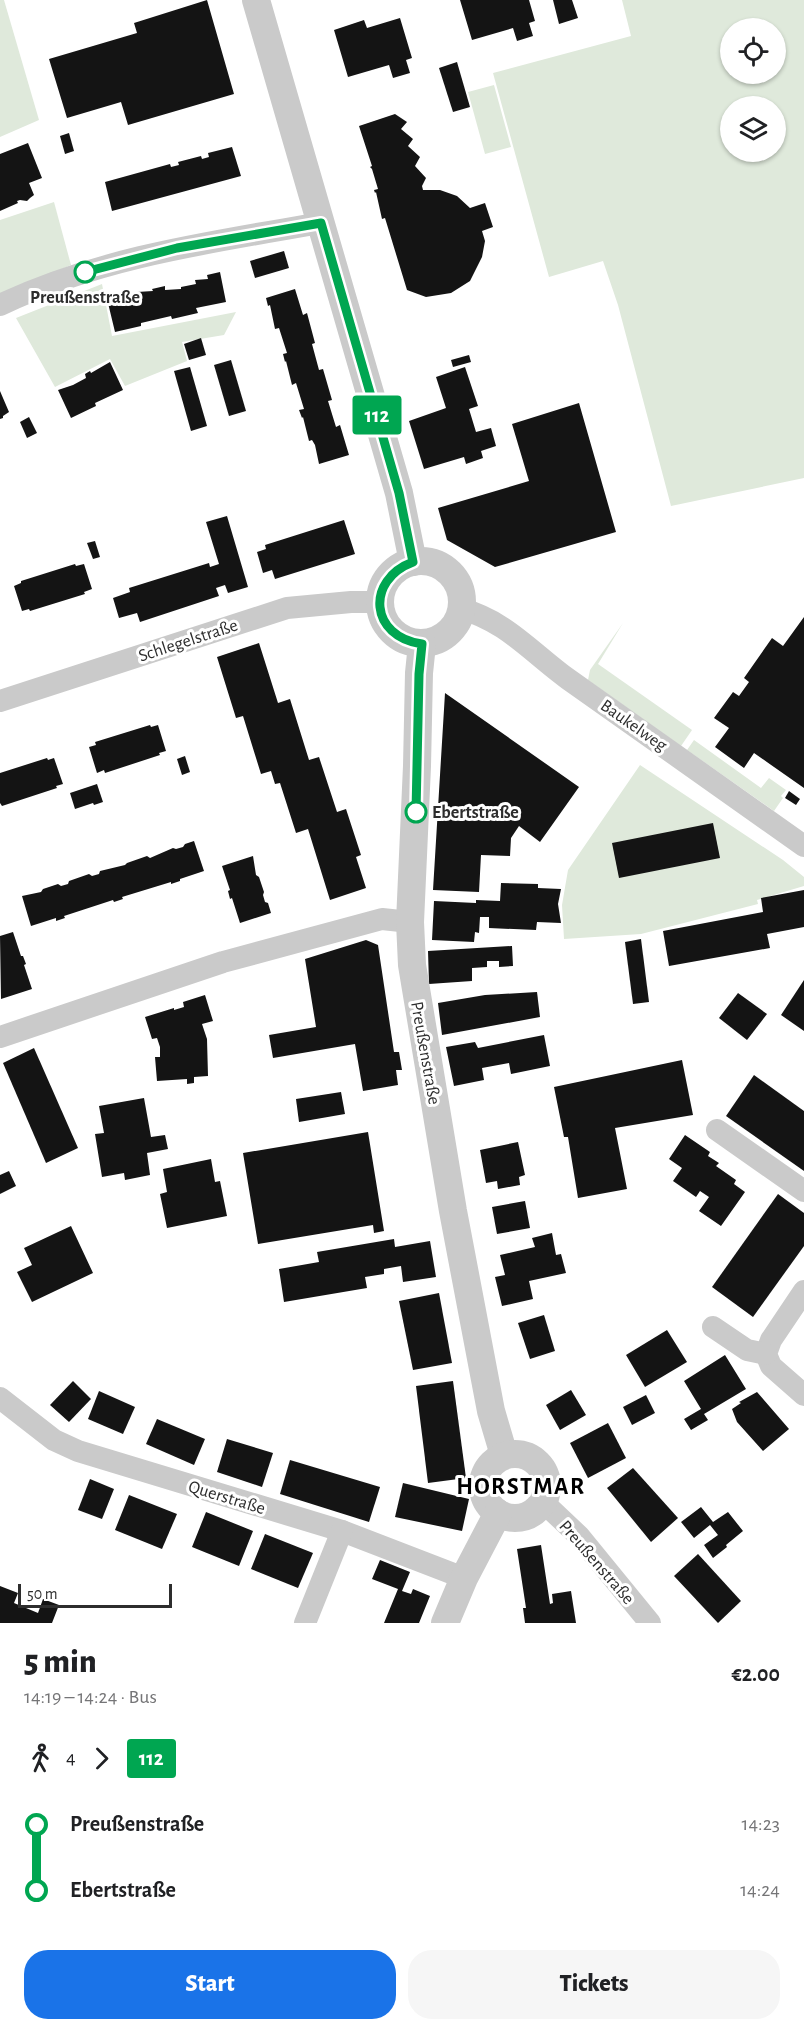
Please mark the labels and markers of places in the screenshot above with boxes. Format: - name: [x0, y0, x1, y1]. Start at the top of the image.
- marker: Preußenstraße: [74, 261, 96, 283]
- place label: Preußenstraße: [30, 289, 140, 307]
- marker: Ebertstraße: [405, 801, 427, 823]
- place label: Ebertstraße: [432, 804, 519, 822]

